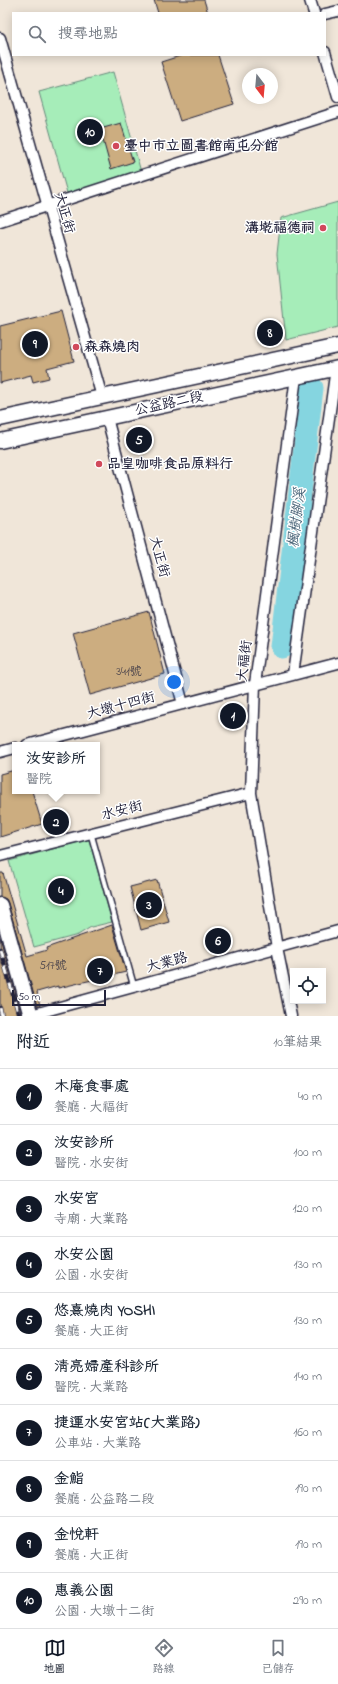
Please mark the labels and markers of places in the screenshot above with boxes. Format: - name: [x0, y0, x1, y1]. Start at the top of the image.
- pin: 10: [77, 117, 103, 147]
- place label: 臺中市立圖書館南屯分館: [124, 136, 278, 157]
- marker: 臺中市立圖書館南屯分館: [111, 141, 121, 151]
- place label: 溝墘福德祠: [245, 218, 315, 239]
- marker: 溝墘福德祠: [318, 223, 328, 233]
- pin: 8: [257, 318, 283, 348]
- pin: 9: [22, 329, 48, 359]
- place label: 森森燒肉: [84, 337, 140, 358]
- marker: 森森燒肉: [71, 342, 81, 352]
- pin: 5: [126, 425, 152, 455]
- place label: 品皇咖啡食品原料行: [107, 454, 233, 475]
- marker: 品皇咖啡食品原料行: [94, 459, 104, 469]
- pin: 1: [220, 701, 246, 731]
- pin: 2: [43, 807, 69, 837]
- pin: 4: [48, 876, 74, 906]
- pin: 3: [136, 890, 162, 920]
- pin: 6: [205, 926, 231, 956]
- pin: 7: [87, 956, 113, 986]

